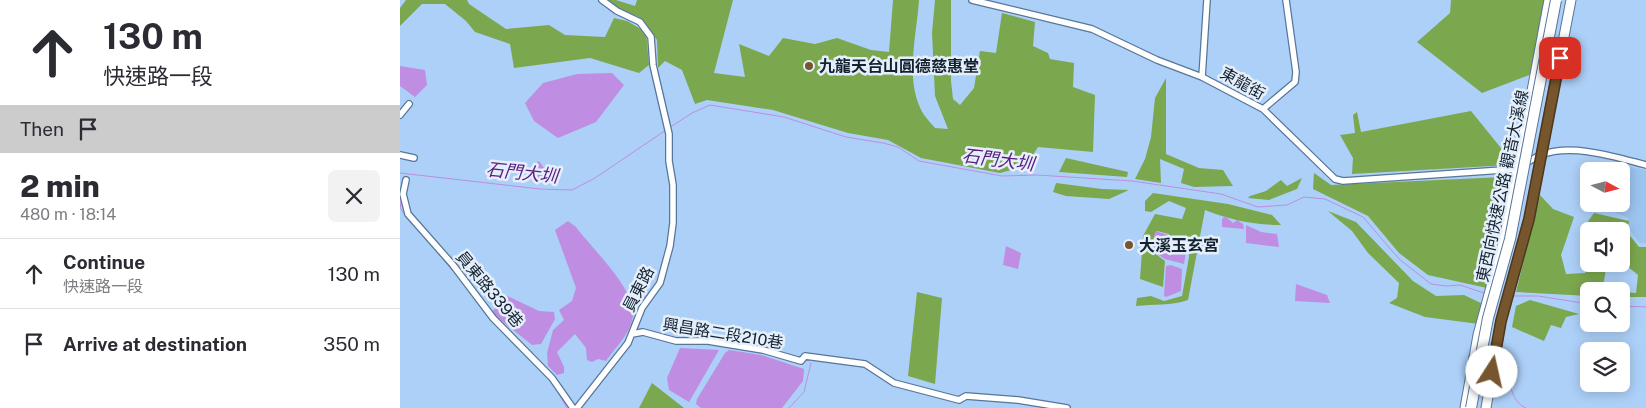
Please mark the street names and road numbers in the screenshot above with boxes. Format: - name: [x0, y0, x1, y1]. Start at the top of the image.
- street label: 東龍街: [1217, 63, 1268, 103]
- street label: 東西向快速公路 觀音大溪線: [1473, 88, 1532, 284]
- street label: 員東路339巷: [452, 247, 527, 331]
- street label: 員東路: [619, 264, 658, 315]
- street label: 興昌路二段210巷: [661, 315, 785, 352]

